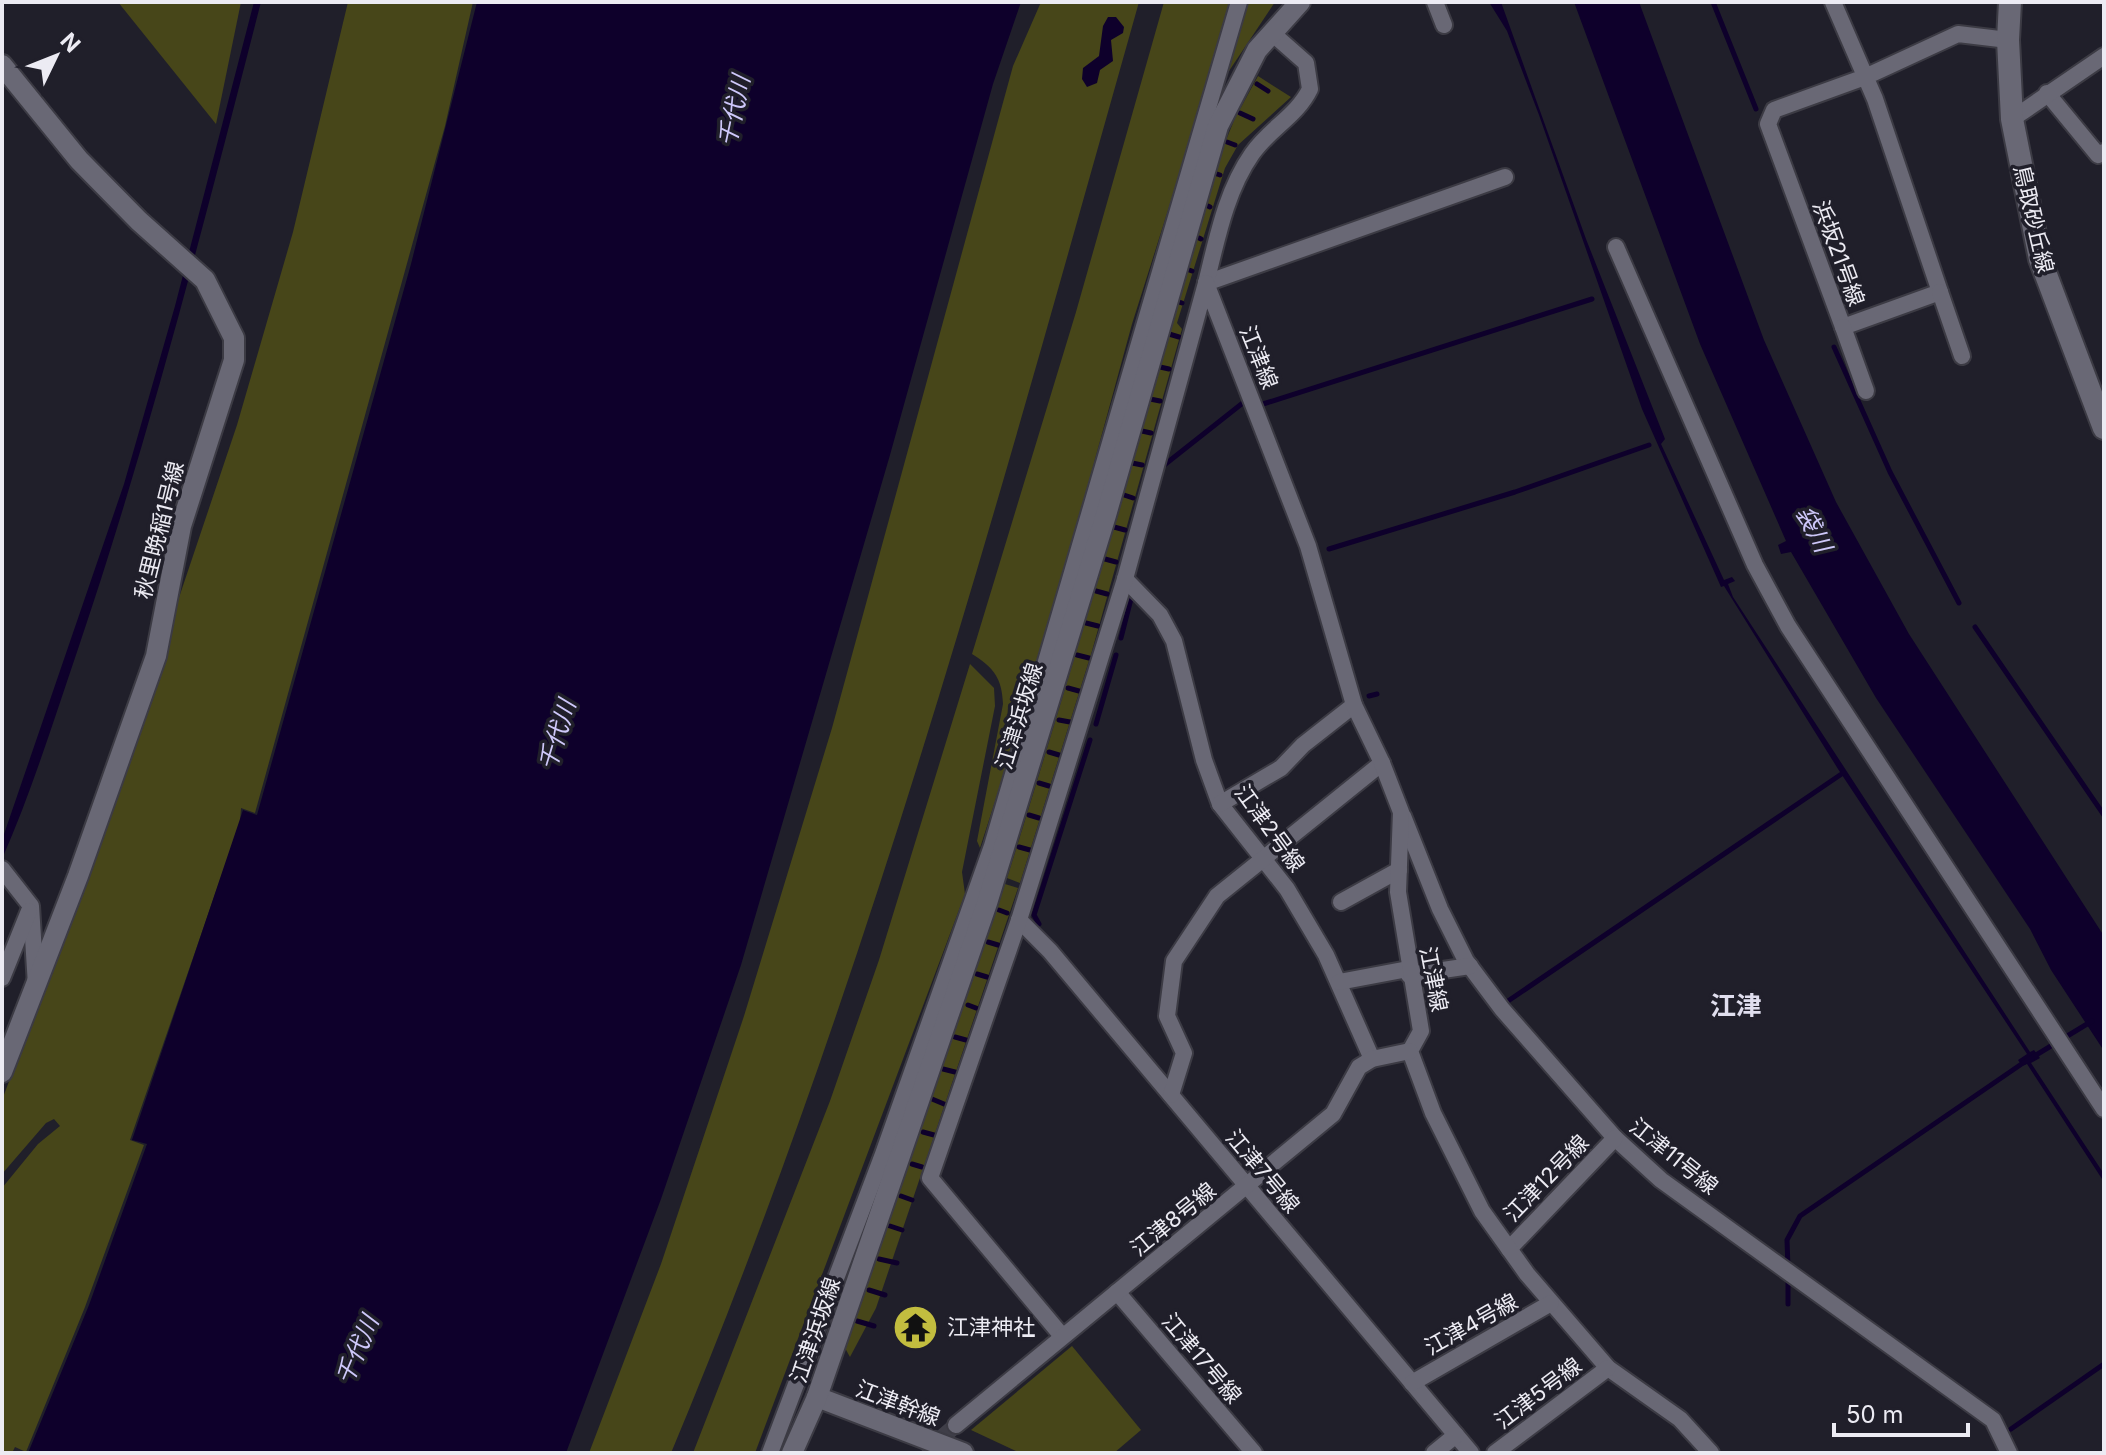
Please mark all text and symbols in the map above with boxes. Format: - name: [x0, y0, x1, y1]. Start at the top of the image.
- north arrow: [16, 16, 96, 96]
- text: N: [55, 27, 86, 57]
- water label: 千代川: [712, 70, 756, 149]
- street label: 鳥取砂丘線: [2009, 162, 2059, 276]
- street label: 浜坂21号線: [1808, 197, 1870, 309]
- street label: 江津線: [1235, 322, 1283, 392]
- street label: 秋里晩稲1号線: [129, 458, 189, 602]
- water label: 袋川: [1790, 501, 1839, 560]
- street label: 江津浜坂線: [990, 660, 1048, 772]
- water label: 千代川: [533, 693, 582, 774]
- street label: 江津2号線: [1230, 779, 1310, 877]
- street label: 江津線: [1415, 944, 1453, 1014]
- district label: 江津: [1710, 990, 1762, 1021]
- street label: 江津11号線: [1625, 1113, 1723, 1199]
- street label: 江津7号線: [1221, 1124, 1305, 1218]
- street label: 江津12号線: [1498, 1129, 1594, 1227]
- street label: 江津8号線: [1125, 1177, 1221, 1261]
- street label: 江津浜坂線: [785, 1274, 845, 1386]
- street label: 江津4号線: [1420, 1288, 1522, 1360]
- temple icon: 江津神社: [892, 1303, 940, 1351]
- water label: 千代川: [330, 1308, 386, 1389]
- street label: 江津17号線: [1157, 1308, 1247, 1408]
- place label: 江津神社: [947, 1314, 1035, 1340]
- street label: 江津5号線: [1490, 1352, 1586, 1434]
- street label: 江津幹線: [852, 1375, 944, 1431]
- scale bar: [1834, 1387, 1968, 1437]
- text: 50 m: [1846, 1400, 1904, 1429]

